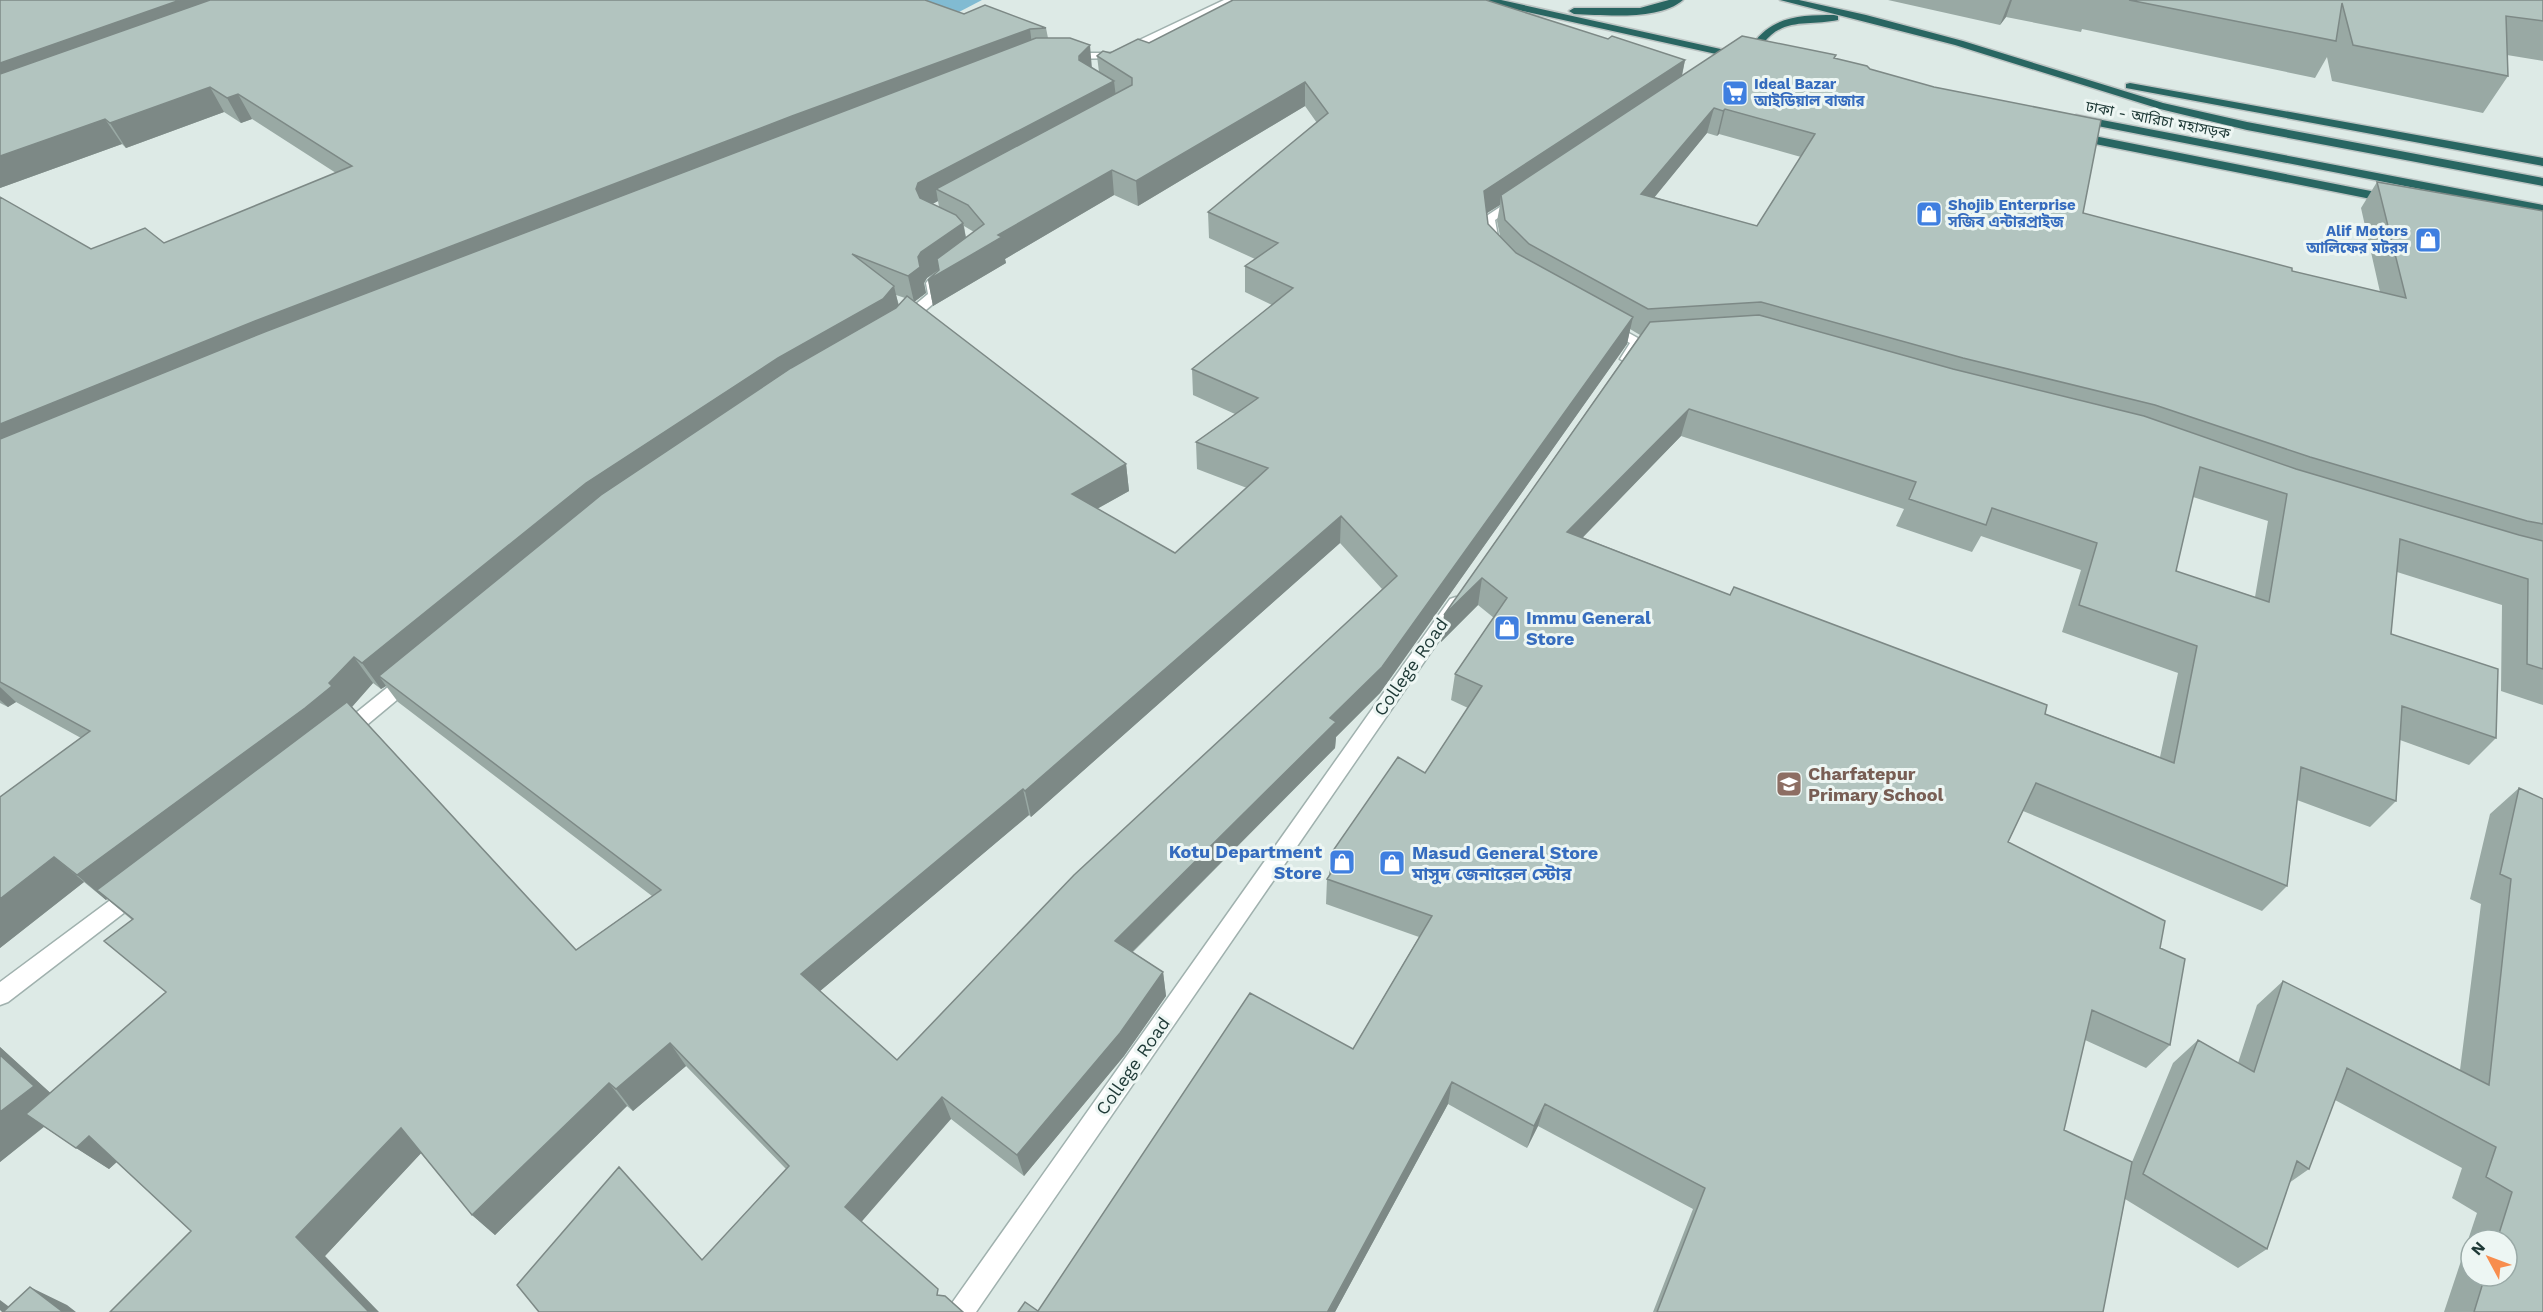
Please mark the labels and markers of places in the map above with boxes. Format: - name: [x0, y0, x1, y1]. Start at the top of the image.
- place label: Ideal Bazar আইডিয়াল বাজার: [1753, 75, 1866, 110]
- supermarket icon: Ideal Bazar আইডিয়াল বাজার: [1720, 78, 1750, 108]
- place label: Shojib Enterprise সজিব এন্টারপ্রাইজ: [1947, 196, 2076, 231]
- shop icon: Shojib Enterprise সজিব এন্টারপ্রাইজ: [1914, 199, 1944, 229]
- place label: Alif Motors আলিফের মটরস: [2305, 222, 2408, 257]
- shop icon: Alif Motors আলিফের মটরস: [2413, 225, 2443, 255]
- place label: Immu General Store: [1526, 607, 1651, 649]
- shop icon: Immu General Store: [1492, 613, 1522, 643]
- place label: Charfatepur Primary School: [1808, 763, 1944, 805]
- school or university icon: Charfatepur Primary School: [1774, 769, 1804, 799]
- place label: Kotu Department Store: [1169, 841, 1322, 883]
- place label: Masud General Store মাসুদ জেনারেল স্টোর: [1411, 842, 1598, 885]
- shop icon: Kotu Department Store: [1327, 847, 1357, 877]
- shop icon: Masud General Store মাসুদ জেনারেল স্টোর: [1377, 848, 1407, 878]

